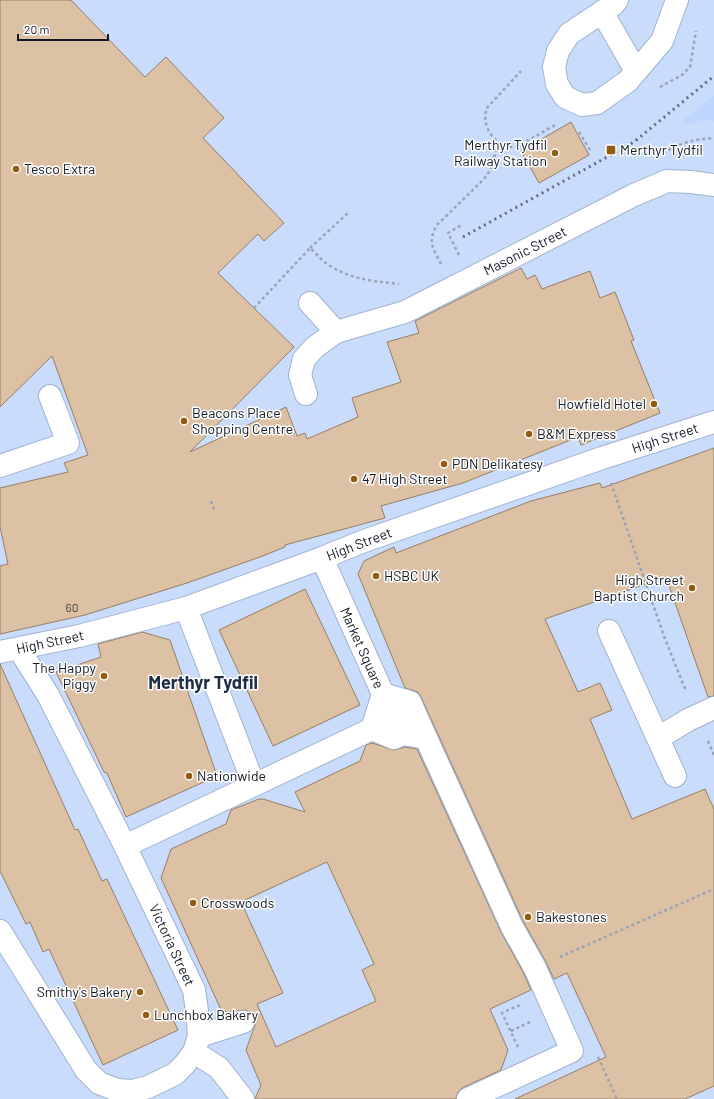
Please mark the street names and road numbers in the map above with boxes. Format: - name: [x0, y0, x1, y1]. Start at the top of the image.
- street label: Masonic Street: [480, 222, 569, 279]
- street label: High Street: [630, 419, 700, 456]
- street label: High Street: [324, 523, 394, 564]
- street label: Market Square: [337, 604, 388, 691]
- street label: High Street: [14, 626, 85, 657]
- street label: Victoria Street: [146, 901, 199, 988]

